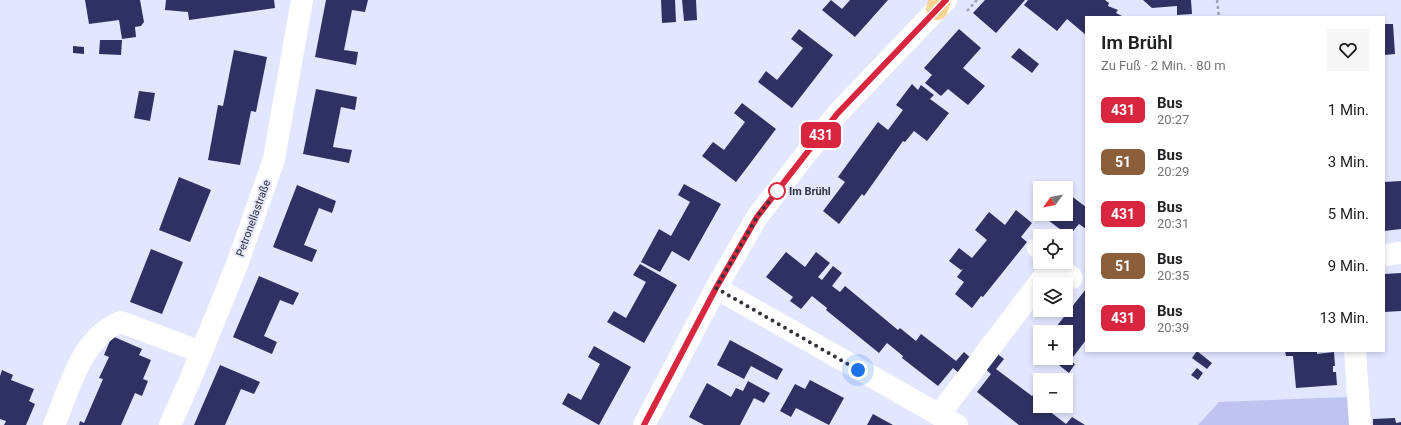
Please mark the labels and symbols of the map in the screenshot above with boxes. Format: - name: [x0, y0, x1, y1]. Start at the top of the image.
- line badge: 431: [798, 122, 844, 148]
- street label: Petronellastraße: [234, 178, 273, 258]
- north arrow: [1033, 181, 1073, 221]
- marker: Im Brühl: [768, 182, 786, 200]
- place label: Im Brühl: [789, 185, 831, 198]
- your location: [848, 360, 868, 380]

